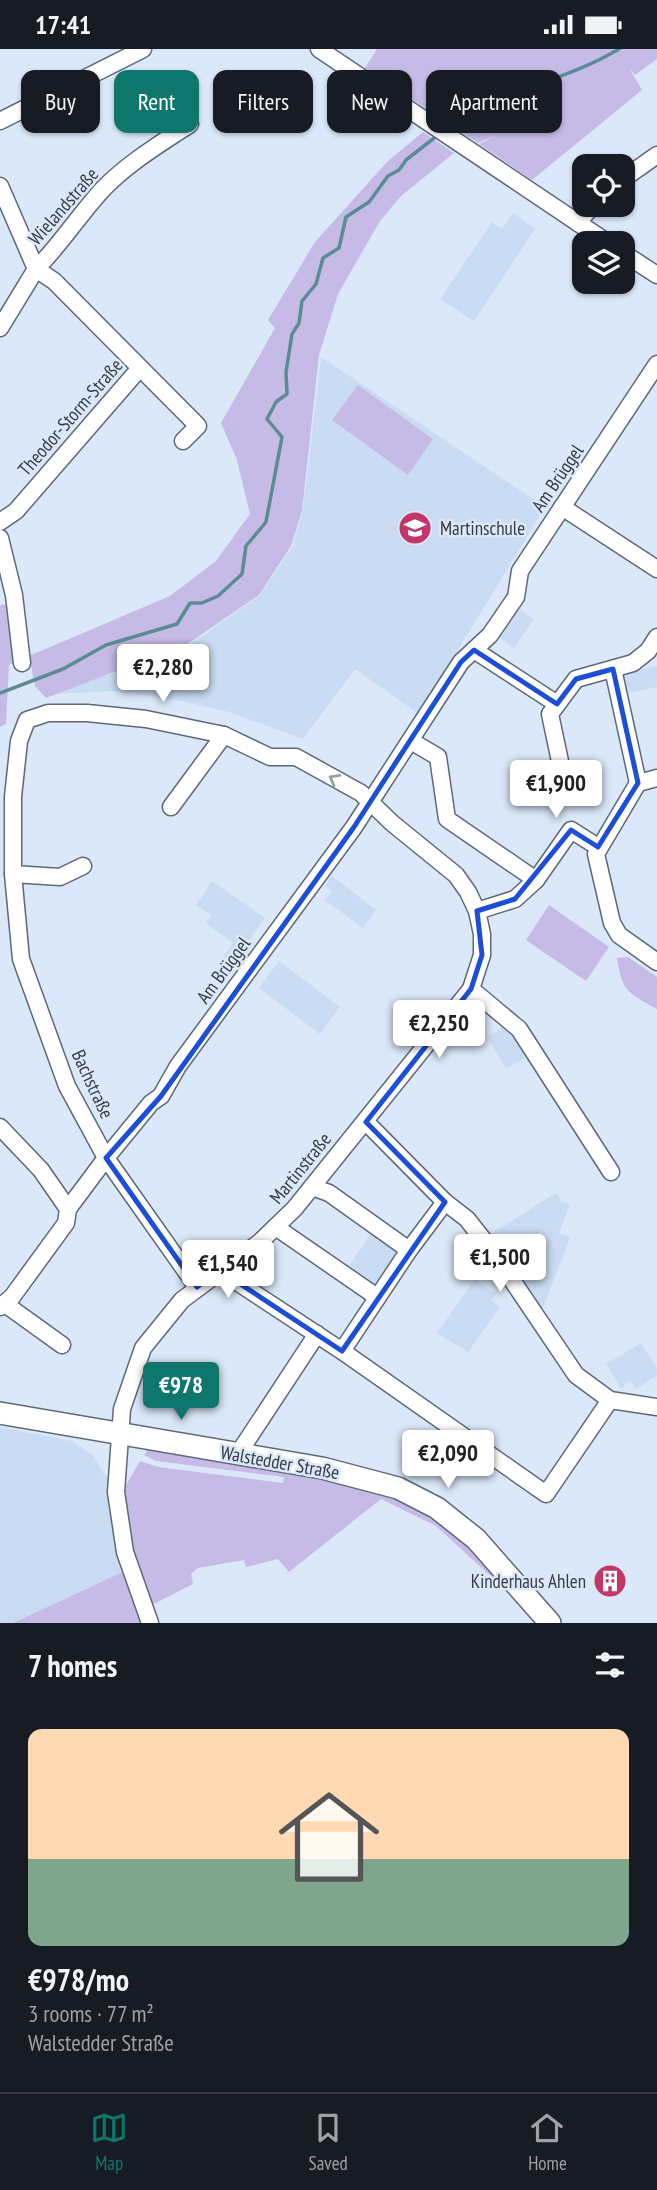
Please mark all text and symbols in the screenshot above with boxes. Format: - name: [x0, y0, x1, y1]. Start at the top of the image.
- text: 17:41: [35, 8, 91, 41]
- chip: Buy: [21, 70, 100, 133]
- chip: Rent: [114, 70, 199, 133]
- chip: Filters: [213, 70, 313, 133]
- chip: New: [327, 70, 412, 133]
- chip: Apartment: [426, 70, 562, 133]
- map controls: [572, 154, 635, 294]
- button: locate: [572, 154, 635, 217]
- street label: Wielandstraße: [23, 162, 103, 250]
- button: layers: [572, 231, 635, 294]
- street label: Theodor-Storm-Straße: [12, 353, 128, 481]
- street label: Am Brüggel: [526, 439, 589, 516]
- school or university icon: Martinschule: [396, 509, 434, 547]
- place label: Martinschule: [440, 516, 525, 540]
- pin: €2,280: [106, 645, 220, 704]
- text: €2,280: [133, 652, 193, 681]
- pin: €1,900: [499, 761, 613, 820]
- text: €1,900: [526, 768, 586, 797]
- one-way arrow: [329, 774, 341, 787]
- street label: Am Brüggel: [191, 932, 256, 1008]
- pin: €2,250: [382, 1000, 496, 1060]
- text: €2,250: [409, 1008, 469, 1037]
- street label: Bachstraße: [67, 1046, 119, 1122]
- street label: Martinstraße: [264, 1127, 336, 1208]
- pin: €1,500: [443, 1235, 557, 1294]
- pin: €1,540: [171, 1241, 285, 1300]
- text: €1,500: [470, 1242, 530, 1271]
- text: €1,540: [198, 1248, 258, 1277]
- pin: €978: [140, 1363, 222, 1422]
- text: €978: [159, 1370, 203, 1399]
- pin: €2,090: [391, 1431, 505, 1490]
- text: €2,090: [418, 1438, 478, 1467]
- street label: Walstedder Straße: [219, 1440, 341, 1484]
- building icon: Kinderhaus Ahlen: [591, 1562, 629, 1600]
- place label: Kinderhaus Ahlen: [471, 1569, 586, 1593]
- text: 7 homes: [28, 1646, 117, 1685]
- icon: filters: [591, 1646, 629, 1684]
- icon: home: [266, 1774, 392, 1900]
- text: €978/mo: [28, 1960, 129, 1999]
- text: 3 rooms · 77 m²: [28, 1999, 154, 2028]
- text: Walstedder Straße: [28, 2028, 174, 2057]
- tab: Map: [90, 2109, 128, 2175]
- tab: Saved: [309, 2109, 348, 2175]
- tab: Home: [528, 2109, 567, 2175]

